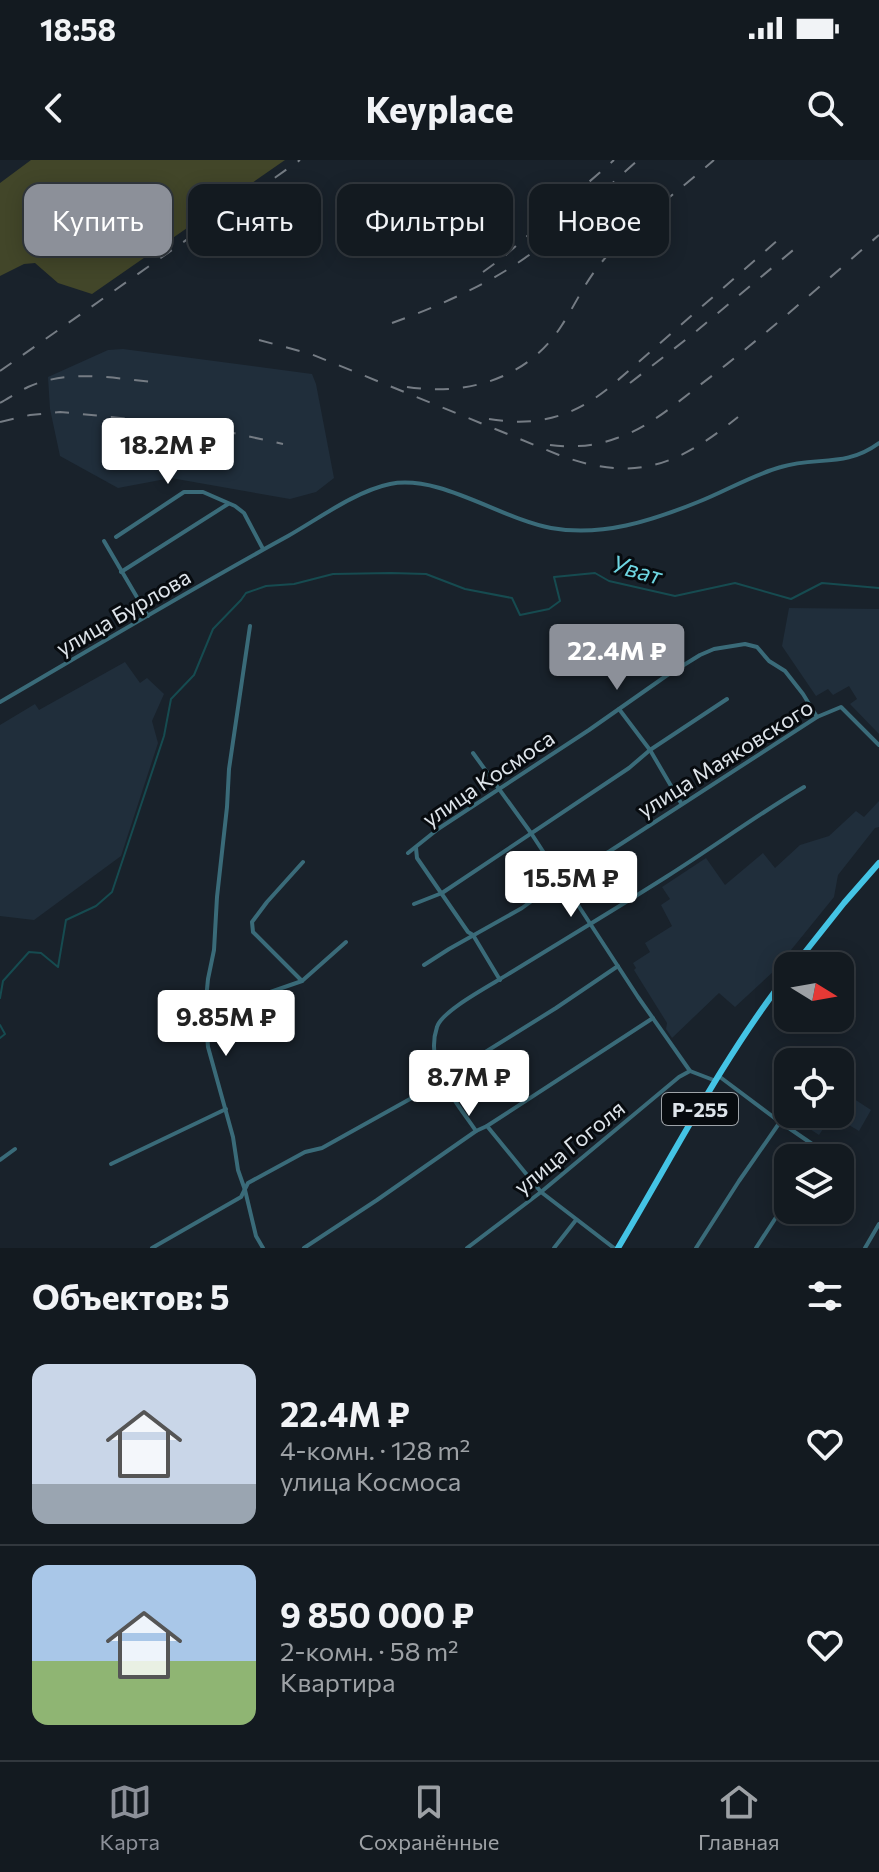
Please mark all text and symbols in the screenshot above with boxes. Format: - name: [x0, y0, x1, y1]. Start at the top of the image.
- text: 18:58: [40, 10, 116, 47]
- icon: back: [32, 86, 76, 130]
- text: Keyplace: [365, 86, 514, 130]
- icon: search: [803, 86, 847, 130]
- chip: Купить: [24, 184, 172, 256]
- chip: Снять: [188, 184, 321, 256]
- chip: Фильтры: [337, 184, 513, 256]
- chip: Новое: [529, 184, 669, 256]
- pin: 18.2M ₽: [94, 418, 242, 486]
- text: 18.2M ₽: [120, 428, 216, 459]
- water label: Уват: [608, 548, 667, 590]
- street label: улица Бурлова: [51, 563, 195, 661]
- pin: 22.4M ₽: [543, 624, 691, 692]
- text: 22.4M ₽: [567, 634, 667, 665]
- street label: улица Маяковского: [632, 693, 818, 823]
- street label: улица Космоса: [417, 724, 559, 832]
- pin: 15.5M ₽: [497, 851, 645, 919]
- text: 15.5M ₽: [523, 861, 619, 892]
- north arrow: [774, 952, 854, 1032]
- map controls: [774, 952, 854, 1224]
- pin: 9.85M ₽: [152, 990, 300, 1058]
- text: 9.85M ₽: [176, 1000, 276, 1031]
- button: locate: [774, 1048, 854, 1128]
- pin: 8.7M ₽: [404, 1050, 534, 1118]
- text: 8.7M ₽: [427, 1060, 511, 1091]
- road number: Р-255: [662, 1093, 738, 1125]
- street label: улица Гоголя: [508, 1094, 630, 1200]
- button: layers: [774, 1144, 854, 1224]
- icon: filters: [803, 1274, 847, 1318]
- text: Объектов: 5: [32, 1275, 229, 1317]
- text: 22.4M ₽: [280, 1392, 410, 1434]
- icon: home: [96, 1396, 192, 1492]
- icon: heart: [803, 1422, 847, 1466]
- text: 4-комн. · 128 m²: [280, 1434, 470, 1465]
- text: улица Космоса: [280, 1465, 461, 1496]
- text: 9 850 000 ₽: [280, 1593, 474, 1635]
- icon: home: [96, 1597, 192, 1693]
- icon: heart: [803, 1623, 847, 1667]
- text: 2-комн. · 58 m²: [280, 1635, 459, 1666]
- text: Квартира: [280, 1666, 396, 1697]
- tab: Карта: [99, 1780, 160, 1855]
- tab: Сохранённые: [359, 1780, 499, 1855]
- tab: Главная: [698, 1780, 780, 1855]

